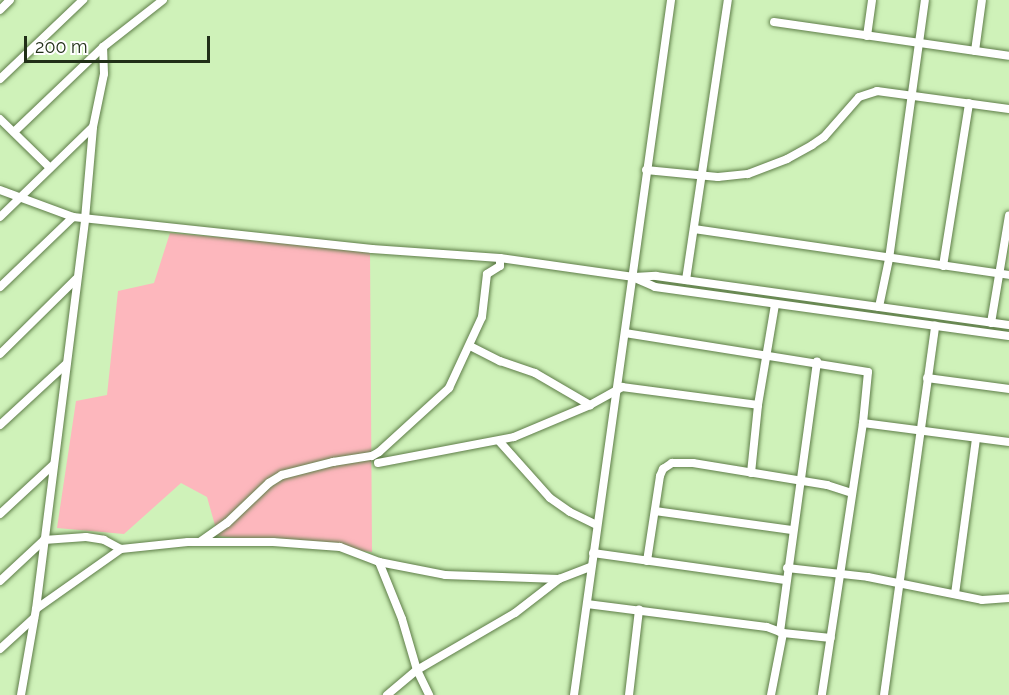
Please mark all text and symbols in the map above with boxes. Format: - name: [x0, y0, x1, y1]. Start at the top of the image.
- scale bar: [27, 24, 213, 62]
- text: 200 m: [35, 36, 88, 57]

